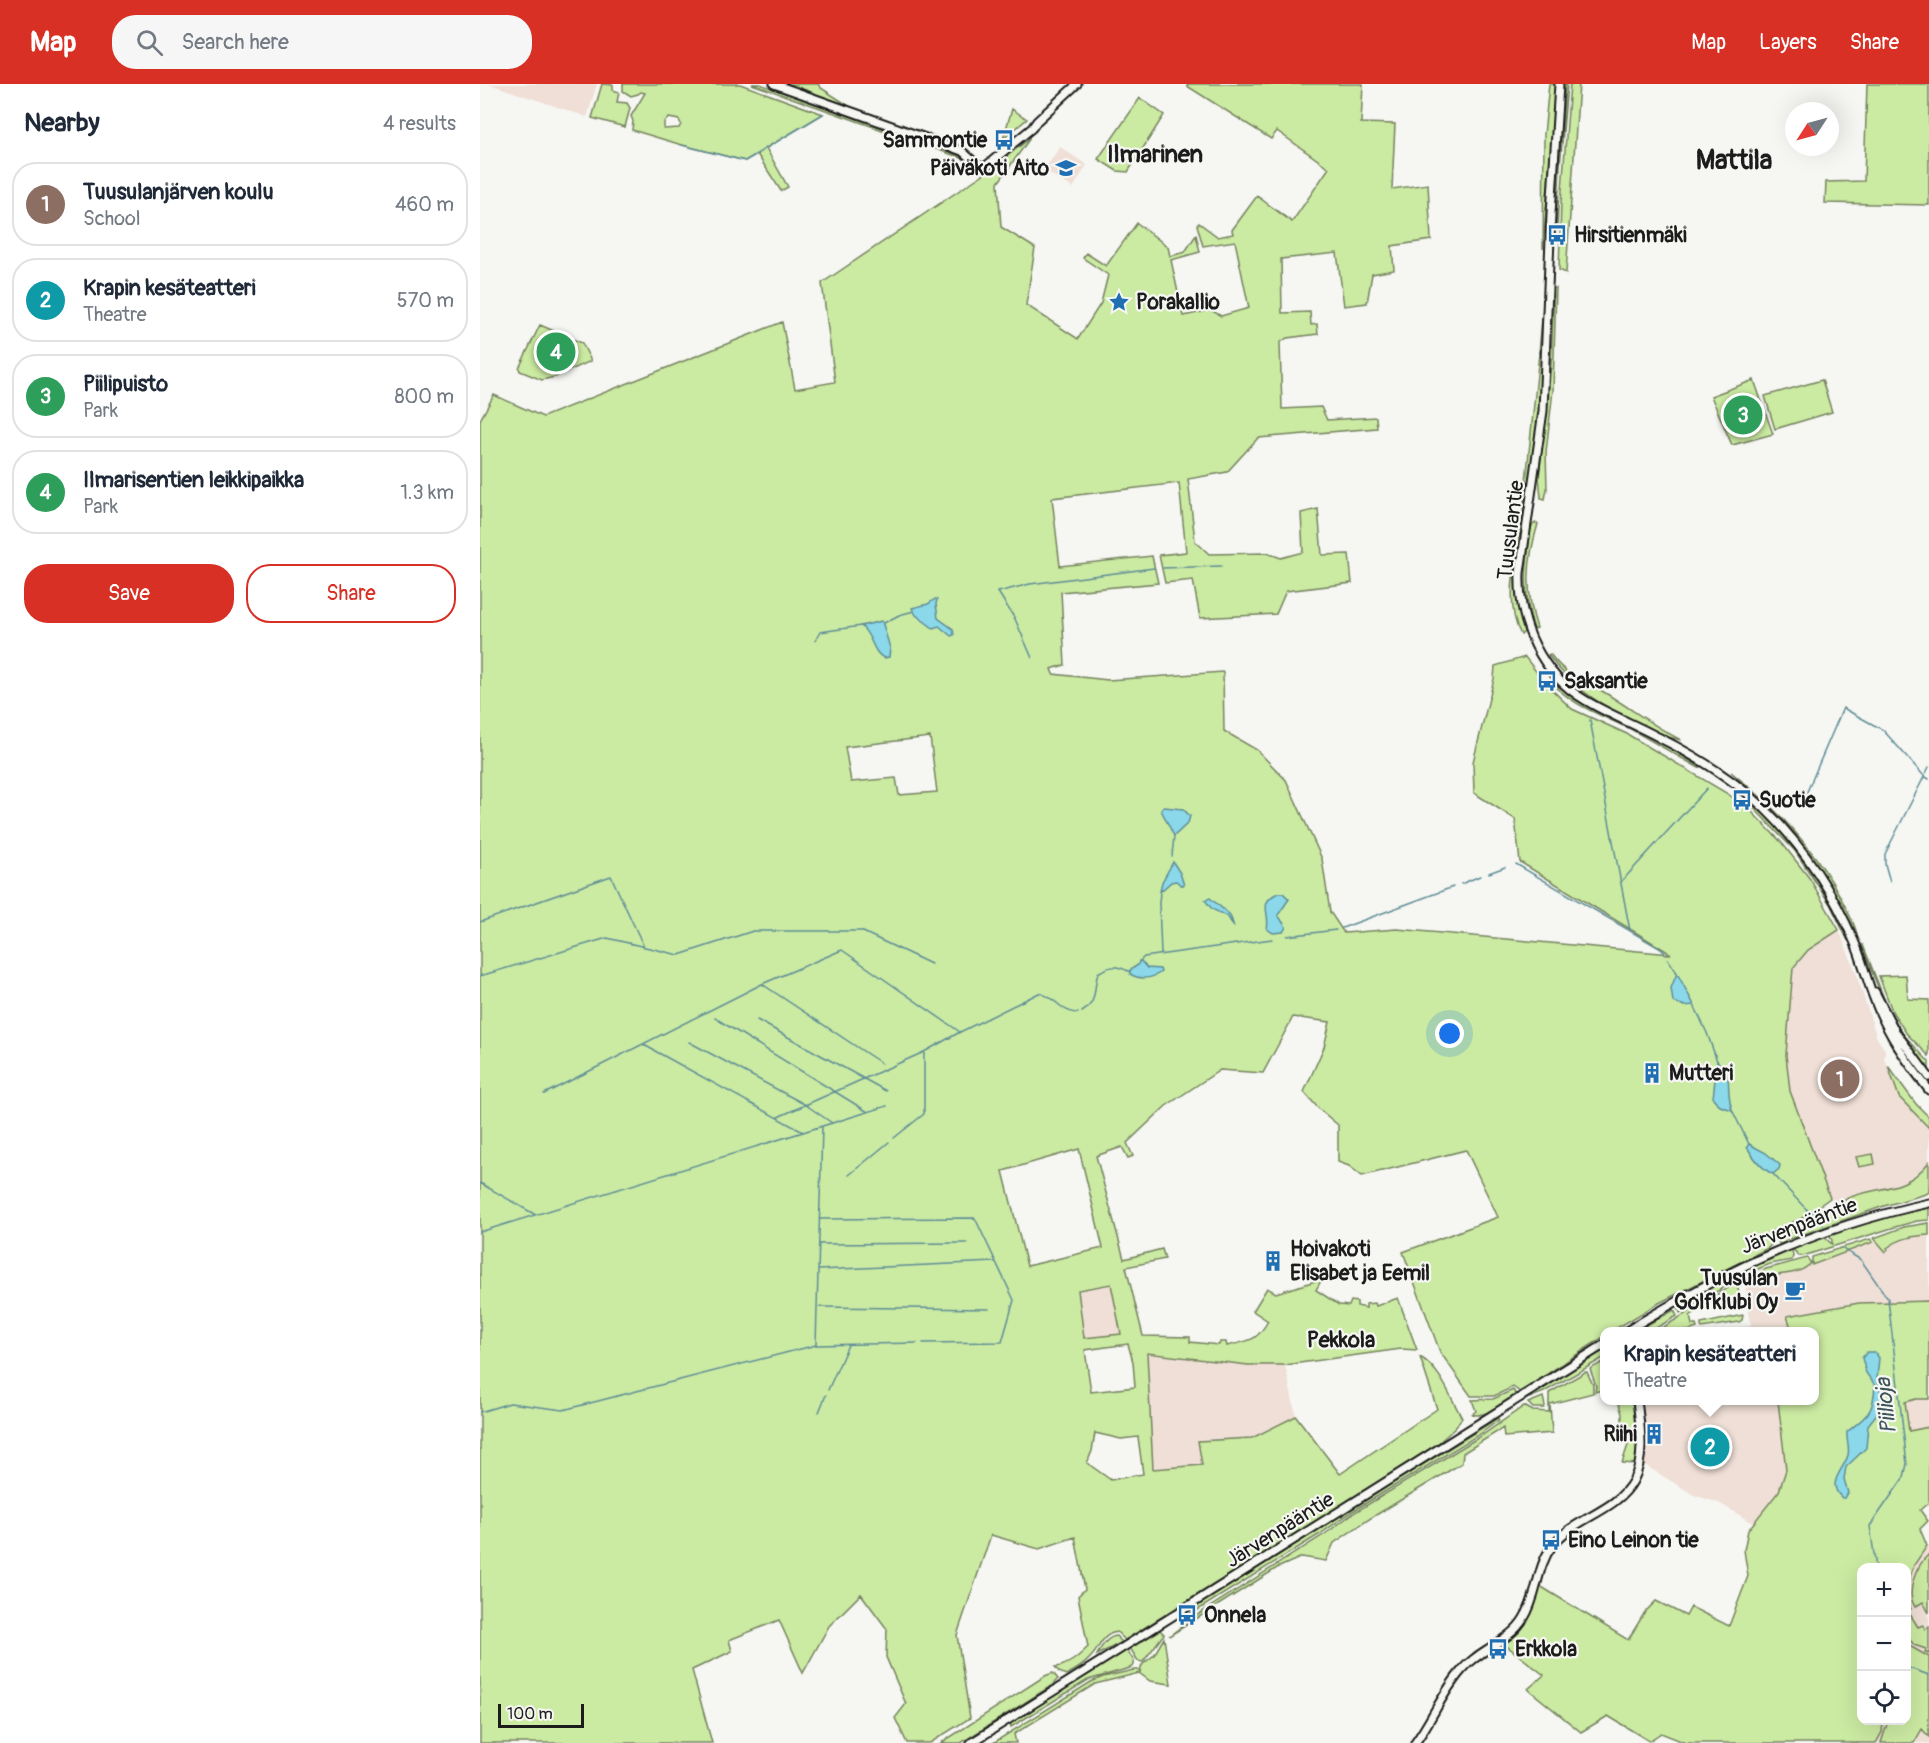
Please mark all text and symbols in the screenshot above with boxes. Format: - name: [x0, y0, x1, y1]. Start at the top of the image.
- search box: [112, 15, 532, 69]
- text: Map: [30, 25, 76, 60]
- icon: search: [133, 26, 166, 59]
- text: Search here: [181, 28, 289, 56]
- text: Map: [1691, 29, 1726, 56]
- text: Layers: [1759, 29, 1817, 56]
- text: Share: [1850, 29, 1899, 56]
- north arrow: [1785, 102, 1839, 156]
- text: Nearby: [24, 107, 100, 139]
- text: 4 results: [383, 111, 456, 136]
- place label: Sammontie: [882, 127, 988, 154]
- bus stop icon: Sammontie: [992, 128, 1016, 152]
- district label: Ilmarinen: [1107, 140, 1203, 169]
- district label: Mattila: [1696, 144, 1772, 177]
- place label: Päiväkoti Aito: [930, 155, 1050, 182]
- school or university icon: Päiväkoti Aito: [1054, 156, 1078, 180]
- text: Tuusulanjärven koulu: [83, 178, 274, 206]
- text: 1: [42, 192, 49, 217]
- text: 460 m: [395, 192, 454, 217]
- text: School: [83, 206, 140, 231]
- place label: Hirsitienmäki: [1574, 222, 1687, 249]
- bus stop icon: Hirsitienmäki: [1545, 223, 1569, 247]
- text: Krapin kesäteatteri: [83, 274, 256, 302]
- text: 2: [40, 288, 51, 313]
- text: 570 m: [397, 288, 454, 313]
- place label: Porakallio: [1136, 289, 1220, 316]
- place icon: Porakallio: [1107, 290, 1131, 314]
- text: Theatre: [83, 302, 147, 327]
- pin: 4: [536, 330, 576, 374]
- text: Piilipuisto: [83, 370, 168, 398]
- text: 3: [40, 384, 51, 409]
- text: 800 m: [395, 384, 454, 409]
- pin: 3: [1724, 392, 1762, 438]
- text: Park: [83, 398, 118, 423]
- text: Ilmarisentien leikkipaikka: [83, 466, 304, 494]
- street label: Tuusulantie: [1492, 478, 1531, 581]
- text: 4: [40, 480, 51, 505]
- text: 1.3 km: [400, 480, 454, 505]
- text: Park: [83, 494, 118, 519]
- button: Save: [24, 564, 234, 623]
- button: Share: [246, 564, 456, 623]
- place label: Saksantie: [1564, 668, 1648, 695]
- bus stop icon: Saksantie: [1535, 669, 1559, 693]
- place label: Suotie: [1759, 787, 1816, 814]
- bus stop icon: Suotie: [1730, 788, 1754, 812]
- your location: [1435, 1019, 1464, 1048]
- pin: 1: [1820, 1056, 1860, 1102]
- place label: Mutteri: [1669, 1060, 1733, 1087]
- building icon: Mutteri: [1640, 1061, 1664, 1085]
- street label: Järvenpääntie: [1737, 1191, 1862, 1261]
- place label: Hoivakoti Elisabet ja Eemil: [1290, 1236, 1430, 1287]
- building icon: Hoivakoti Elisabet ja Eemil: [1261, 1249, 1285, 1273]
- place label: Tuusulan Golfklubi Oy: [1674, 1265, 1778, 1316]
- cafe icon: Tuusulan Golfklubi Oy: [1783, 1278, 1807, 1302]
- district label: Pekkola: [1307, 1326, 1375, 1354]
- popup: [1600, 1327, 1819, 1405]
- text: Krapin kesäteatteri: [1623, 1340, 1796, 1368]
- text: Theatre: [1623, 1368, 1687, 1393]
- water label: Piilioja: [1869, 1375, 1903, 1435]
- place label: Riihi: [1604, 1421, 1637, 1448]
- building icon: Riihi: [1642, 1422, 1666, 1446]
- pin: 2: [1690, 1424, 1730, 1470]
- street label: Järvenpääntie: [1221, 1486, 1340, 1574]
- place label: Eino Leinon tie: [1568, 1527, 1699, 1554]
- bus stop icon: Eino Leinon tie: [1539, 1528, 1563, 1552]
- map controls: [1857, 1563, 1911, 1725]
- button: +: [1857, 1563, 1911, 1617]
- place label: Onnela: [1204, 1602, 1266, 1629]
- bus stop icon: Onnela: [1175, 1603, 1199, 1627]
- button: −: [1857, 1617, 1911, 1671]
- place label: Erkkola: [1515, 1636, 1577, 1663]
- bus stop icon: Erkkola: [1486, 1637, 1510, 1661]
- button: locate: [1857, 1671, 1911, 1725]
- scale bar: [498, 1701, 584, 1728]
- text: 100 m: [507, 1704, 553, 1724]

